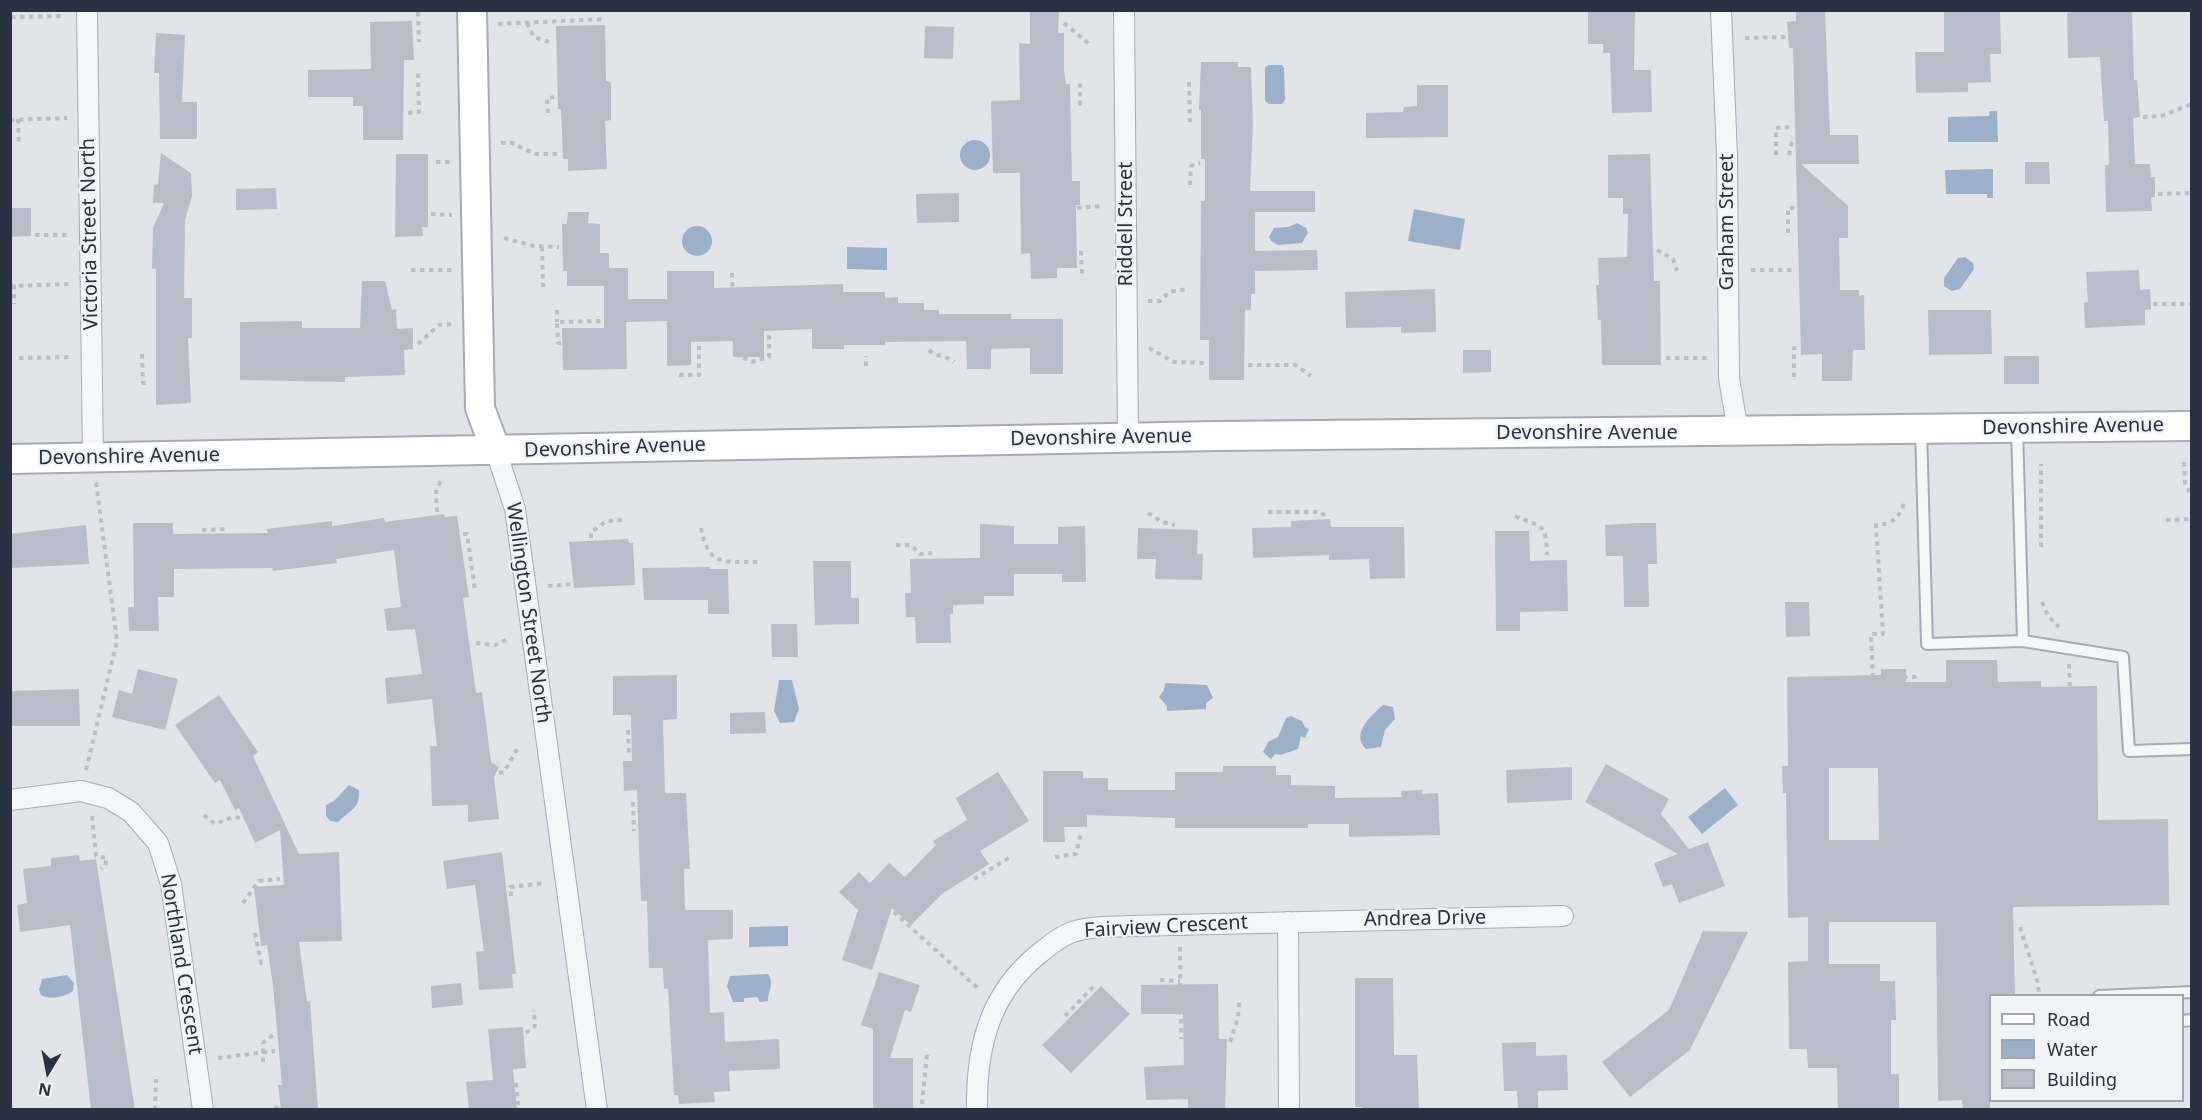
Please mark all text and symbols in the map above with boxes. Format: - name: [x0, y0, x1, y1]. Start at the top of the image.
- street label: Victoria Street North: [76, 138, 104, 330]
- street label: Graham Street: [1715, 154, 1739, 290]
- street label: Riddell Street: [1114, 162, 1138, 286]
- street label: Devonshire Avenue: [1982, 413, 2164, 441]
- street label: Devonshire Avenue: [1496, 421, 1678, 445]
- street label: Devonshire Avenue: [1010, 424, 1192, 452]
- street label: Devonshire Avenue: [524, 433, 706, 463]
- street label: Devonshire Avenue: [38, 443, 220, 471]
- street label: Wellington Street North: [501, 501, 555, 725]
- street label: Northland Crescent: [155, 872, 207, 1056]
- street label: Andrea Drive: [1364, 906, 1486, 932]
- street label: Fairview Crescent: [1084, 911, 1248, 943]
- legend: [1989, 994, 2184, 1102]
- text: Road: [2047, 1007, 2090, 1031]
- text: Water: [2047, 1037, 2098, 1061]
- north arrow: [18, 1042, 78, 1102]
- text: Building: [2047, 1067, 2117, 1091]
- text: N: [37, 1078, 53, 1102]

